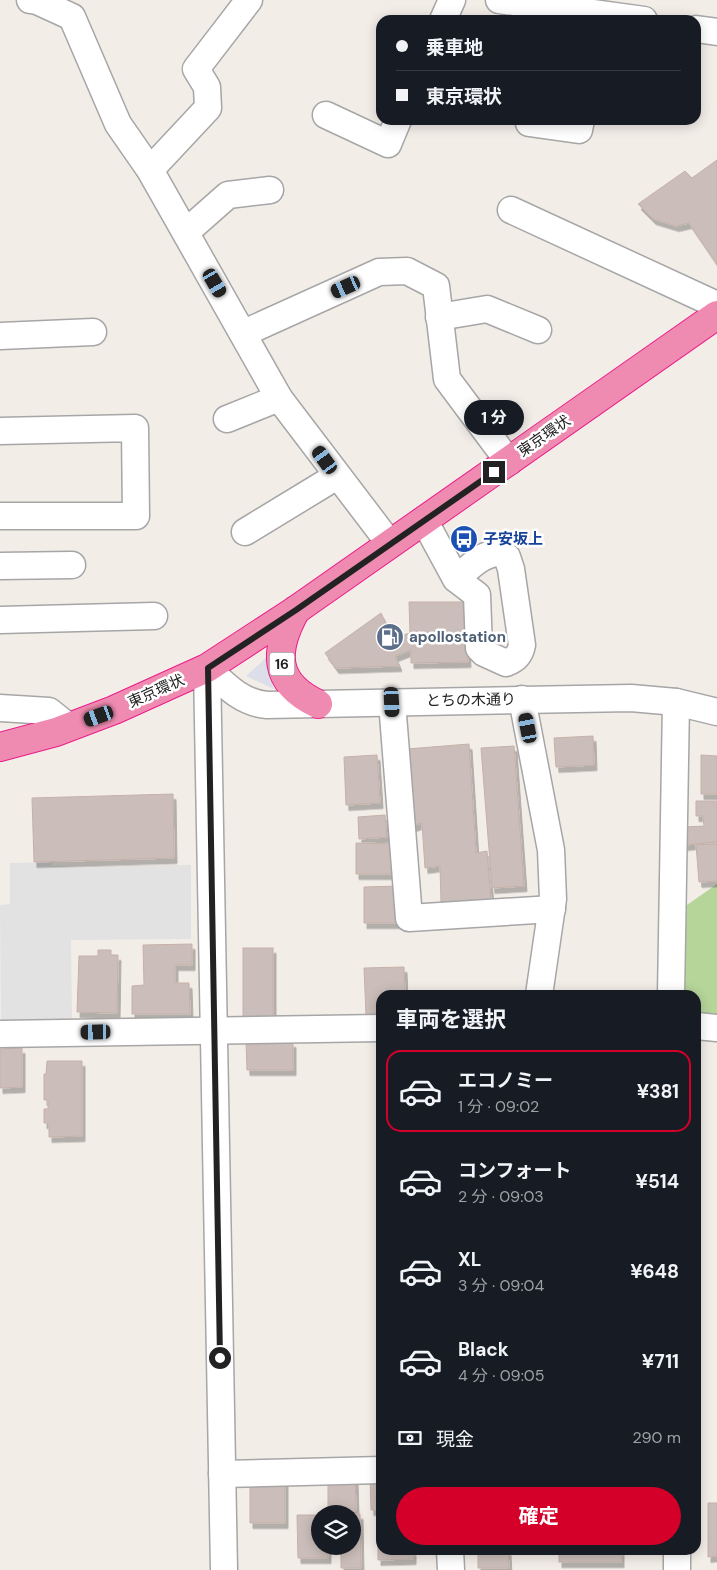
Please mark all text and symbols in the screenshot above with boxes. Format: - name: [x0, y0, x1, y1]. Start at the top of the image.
- text: 乗車地: [426, 35, 483, 60]
- text: 東京環状: [426, 84, 502, 109]
- car: [201, 266, 228, 300]
- car: [329, 274, 362, 300]
- callout: 1 分: [464, 400, 524, 434]
- text: 1 分: [481, 407, 507, 428]
- street label: 東京環状: [514, 411, 574, 461]
- car: [310, 443, 339, 477]
- route end: [483, 461, 505, 483]
- bus stop icon: 子安坂上: [449, 524, 479, 554]
- place label: 子安坂上: [483, 529, 543, 549]
- fuel station icon: apollostation: [375, 622, 405, 652]
- place label: apollostation: [409, 627, 506, 647]
- road number: 16: [270, 652, 294, 676]
- street label: 東京環状: [125, 670, 187, 712]
- car: [383, 687, 400, 717]
- street label: とちの木通り: [426, 689, 516, 711]
- car: [82, 704, 115, 728]
- car: [517, 712, 538, 744]
- text: 車両を選択: [396, 1005, 506, 1034]
- car: [80, 1024, 111, 1040]
- text: エコノミー: [458, 1068, 553, 1093]
- icon: car: [398, 1069, 443, 1114]
- text: ¥381: [637, 1079, 679, 1104]
- text: 1 分 · 09:02: [458, 1096, 539, 1117]
- text: コンフォート: [458, 1158, 571, 1183]
- icon: car: [398, 1159, 443, 1204]
- text: ¥514: [636, 1169, 679, 1194]
- text: 2 分 · 09:03: [458, 1186, 544, 1207]
- text: XL: [458, 1247, 481, 1272]
- icon: car: [398, 1249, 443, 1294]
- text: ¥648: [630, 1259, 679, 1284]
- text: 3 分 · 09:04: [458, 1275, 544, 1296]
- text: Black: [458, 1337, 509, 1362]
- icon: car: [398, 1339, 443, 1384]
- route start: [209, 1347, 231, 1369]
- text: ¥711: [642, 1349, 679, 1374]
- text: 4 分 · 09:05: [458, 1365, 545, 1386]
- icon: cash: [396, 1424, 424, 1452]
- text: 現金: [436, 1427, 474, 1452]
- text: 290 m: [632, 1427, 681, 1448]
- button: 確定: [396, 1487, 681, 1545]
- map controls: [311, 1505, 361, 1555]
- button: layers: [311, 1505, 361, 1555]

